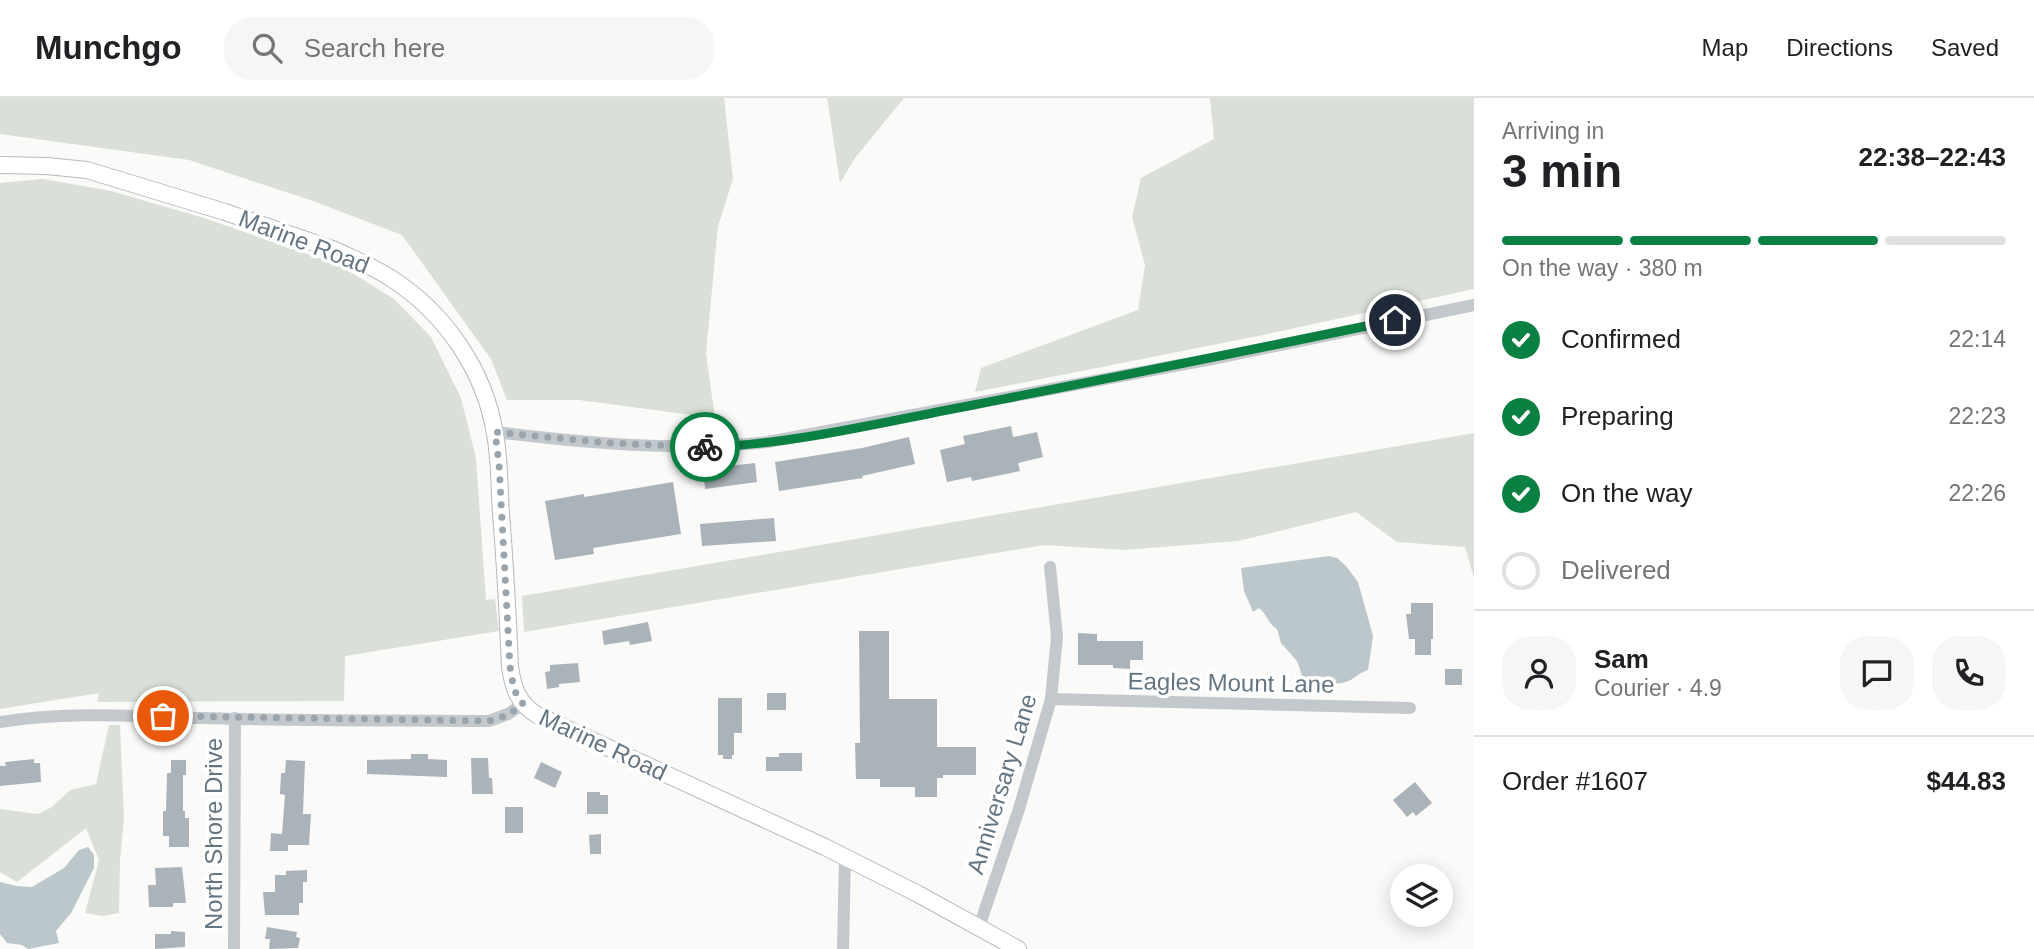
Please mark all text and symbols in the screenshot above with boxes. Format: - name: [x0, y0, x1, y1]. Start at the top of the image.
- search box: [224, 17, 714, 80]
- text: Munchgo: [35, 29, 182, 66]
- icon: search: [248, 29, 286, 67]
- text: Search here: [304, 33, 445, 63]
- text: Map: [1702, 34, 1748, 61]
- text: Directions: [1786, 34, 1893, 61]
- text: Saved: [1931, 34, 1999, 61]
- text: Arriving in: [1502, 118, 1604, 144]
- text: 22:38–22:43: [1859, 142, 2006, 172]
- text: 3 min: [1502, 145, 1622, 197]
- street label: Marine Road: [235, 204, 373, 279]
- text: On the way · 380 m: [1502, 255, 1703, 281]
- pin: [1365, 290, 1425, 350]
- icon: home: [1376, 301, 1414, 339]
- icon: check: [1502, 321, 1540, 359]
- text: Confirmed: [1561, 324, 1681, 354]
- text: 22:14: [1948, 326, 2006, 352]
- icon: check: [1502, 398, 1540, 436]
- text: Preparing: [1561, 401, 1674, 431]
- text: 22:23: [1948, 403, 2006, 429]
- courier: [670, 412, 740, 482]
- icon: bike: [686, 428, 724, 466]
- icon: check: [1502, 475, 1540, 513]
- text: On the way: [1561, 478, 1693, 508]
- text: 22:26: [1948, 480, 2006, 506]
- text: Delivered: [1561, 555, 1671, 585]
- button: person: [1502, 636, 1576, 710]
- button: chat: [1840, 636, 1914, 710]
- button: phone: [1932, 636, 2006, 710]
- text: Sam: [1594, 644, 1649, 674]
- street label: Eagles Mount Lane: [1127, 667, 1335, 698]
- text: Courier · 4.9: [1594, 675, 1722, 701]
- pin: [133, 686, 193, 746]
- street label: Anniversary Lane: [961, 691, 1042, 877]
- icon: bag: [144, 697, 182, 735]
- street label: Marine Road: [535, 703, 671, 786]
- street label: North Shore Drive: [200, 738, 227, 930]
- text: Order #1607: [1502, 766, 1648, 796]
- text: $44.83: [1926, 766, 2006, 796]
- map controls: [1390, 864, 1453, 927]
- button: layers: [1390, 864, 1453, 927]

